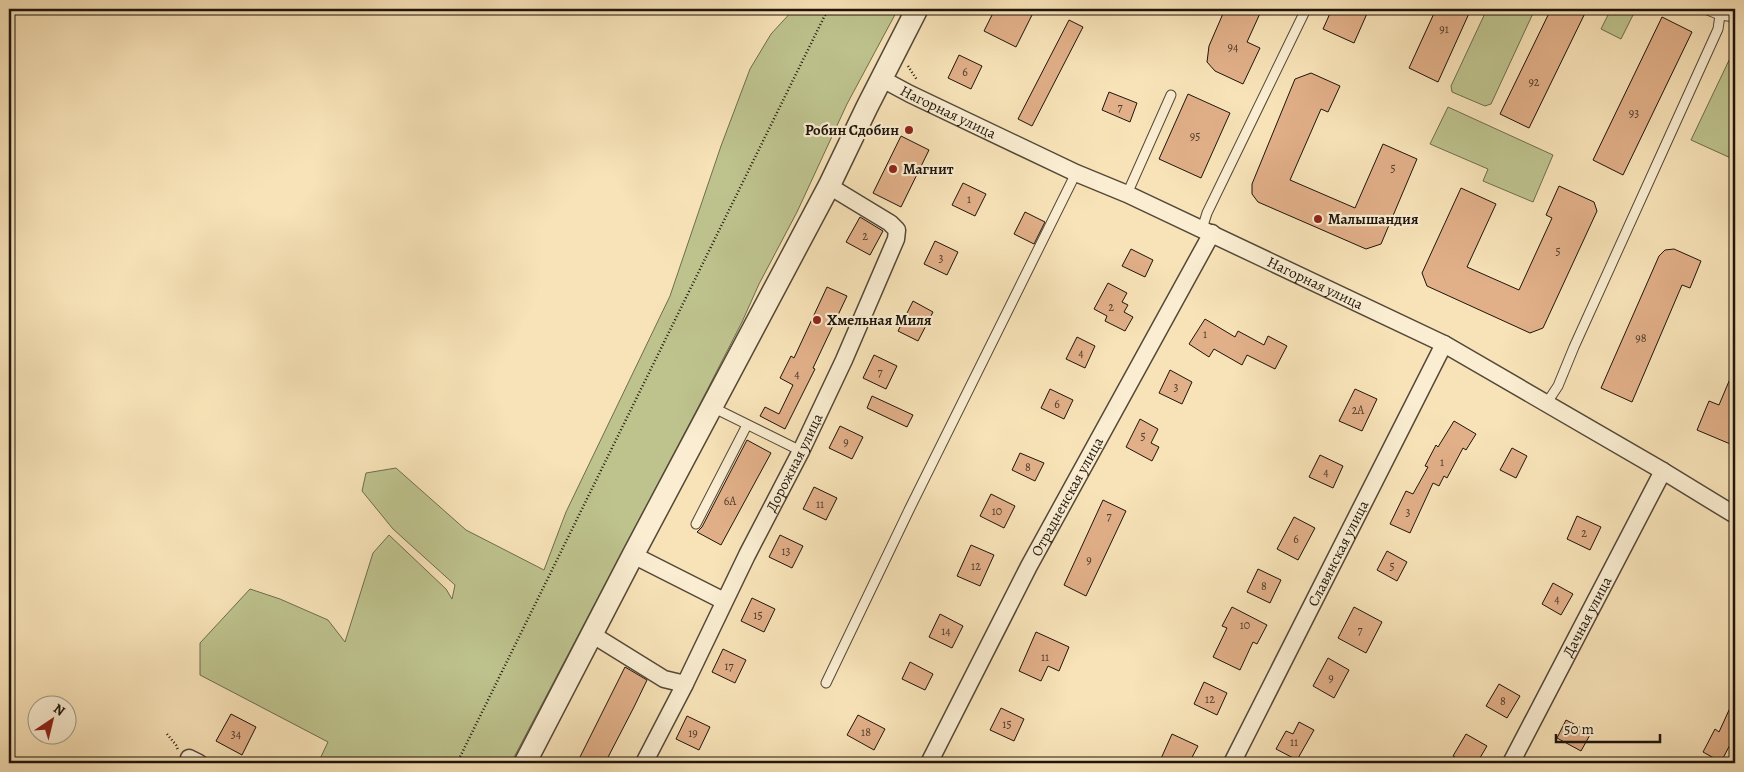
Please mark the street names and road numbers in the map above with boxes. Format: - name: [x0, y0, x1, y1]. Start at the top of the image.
- street label: Нагорная улица: [897, 81, 999, 144]
- street label: Нагорная улица: [1264, 252, 1367, 314]
- street label: Дорожная улица: [761, 410, 827, 515]
- street label: Отрадненская улица: [1026, 434, 1108, 560]
- street label: Славянская улица: [1303, 497, 1373, 610]
- street label: Дачная улица: [1558, 573, 1616, 660]

